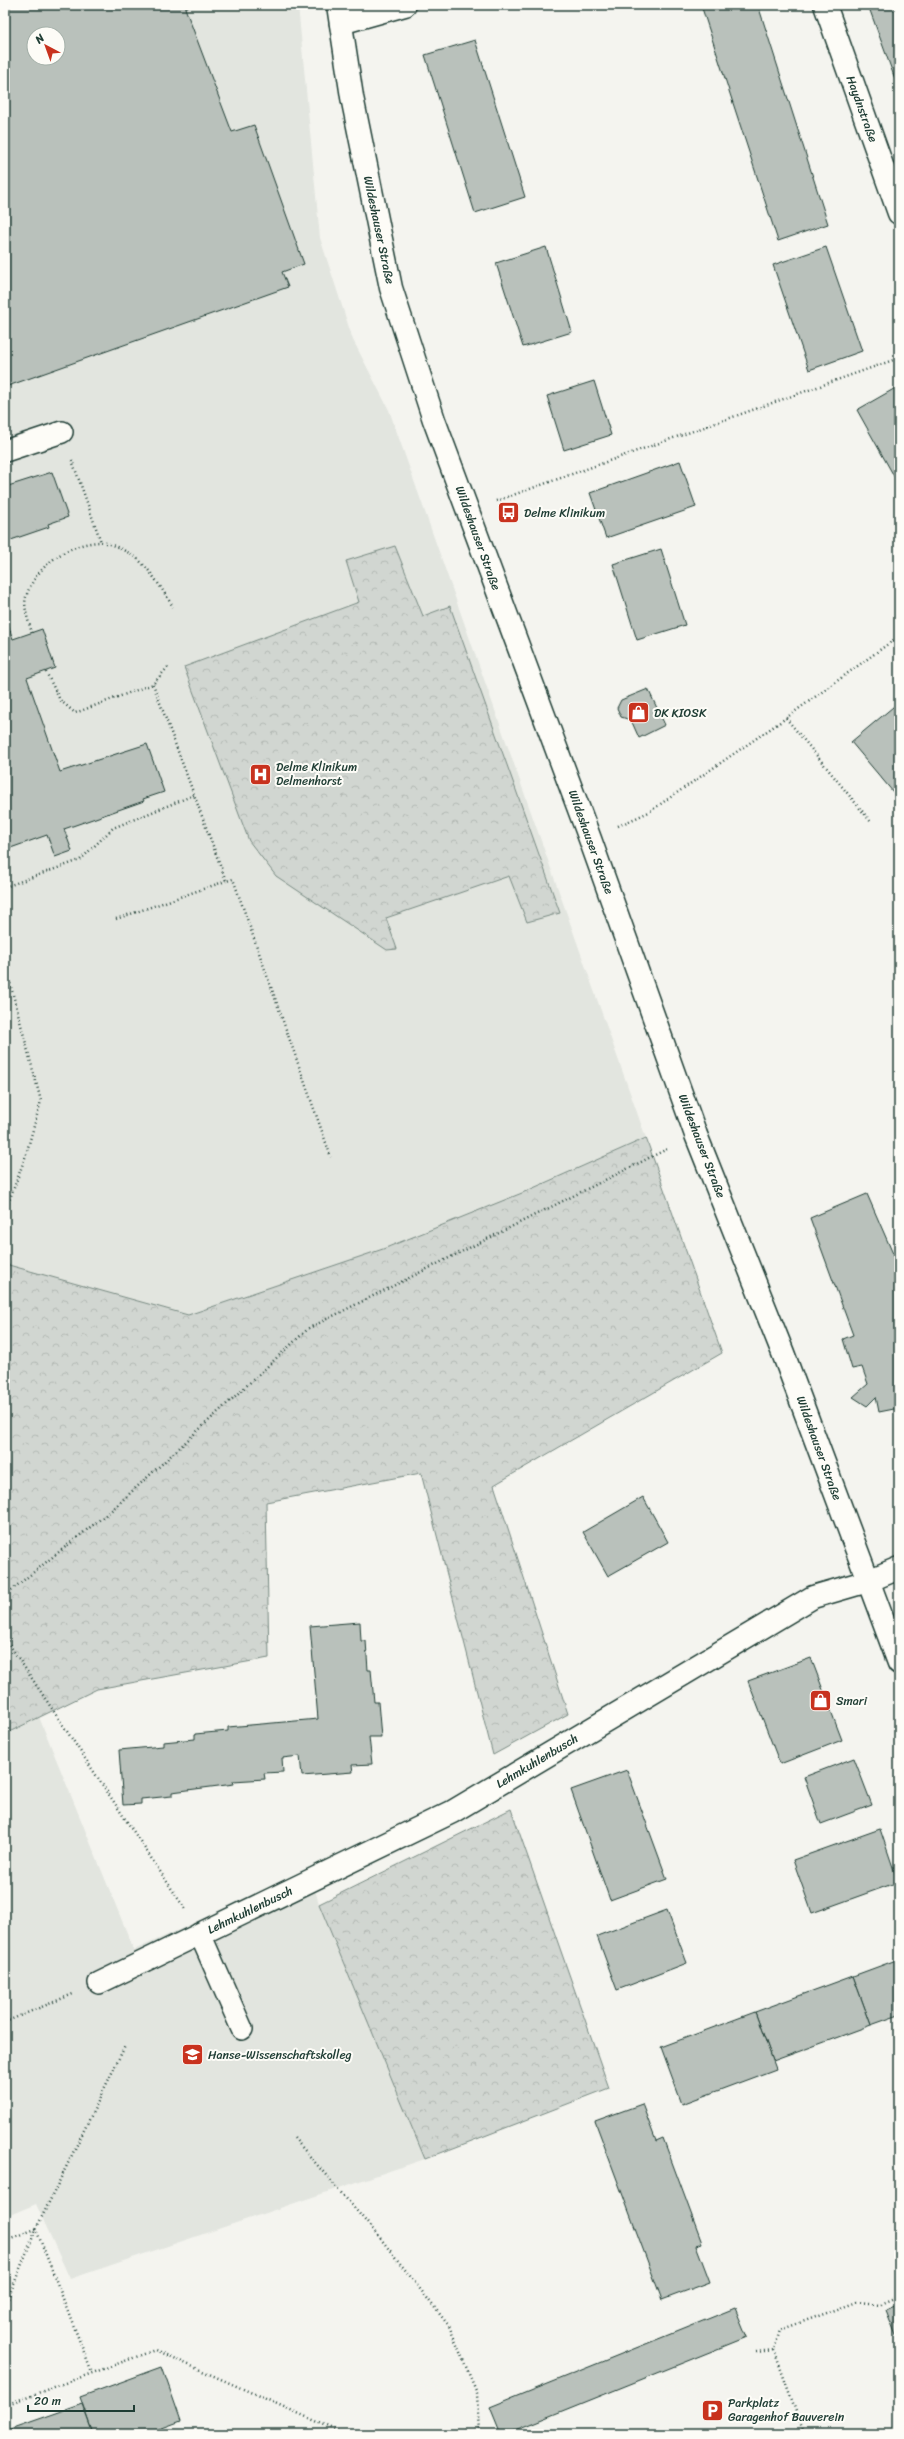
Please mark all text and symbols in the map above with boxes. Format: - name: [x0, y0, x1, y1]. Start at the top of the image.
- north arrow: [26, 26, 66, 66]
- text: N: [30, 29, 49, 49]
- street label: Haydnstraße: [840, 72, 884, 146]
- street label: Wildeshauser Straße: [357, 174, 401, 286]
- street label: Wildeshauser Straße: [449, 483, 507, 593]
- bus stop icon: Delme Klinikum: [496, 500, 522, 526]
- place label: Delme Klinikum: [524, 502, 605, 524]
- shop icon: DK KIOSK: [626, 700, 652, 726]
- place label: DK KIOSK: [654, 702, 707, 724]
- place label: Delme Klinikum Delmenhorst: [276, 756, 357, 792]
- hospital icon: Delme Klinikum Delmenhorst: [248, 761, 274, 787]
- street label: Wildeshauser Straße: [562, 787, 620, 897]
- street label: Wildeshauser Straße: [672, 1091, 732, 1201]
- street label: Wildeshauser Straße: [790, 1393, 848, 1503]
- shop icon: Smari: [807, 1688, 833, 1714]
- place label: Smari: [836, 1690, 868, 1712]
- street label: Lehmkuhlenbusch: [492, 1728, 582, 1794]
- street label: Lehmkuhlenbusch: [203, 1880, 297, 1940]
- school or university icon: Hanse-Wissenschaftskolleg: [180, 2042, 206, 2068]
- place label: Hanse-Wissenschaftskolleg: [208, 2044, 352, 2066]
- scale bar: [28, 2387, 134, 2413]
- text: 20 m: [34, 2390, 61, 2412]
- place label: Parkplatz Garagenhof Bauverein: [728, 2392, 845, 2428]
- parking icon: Parkplatz Garagenhof Bauverein: [699, 2397, 725, 2423]

